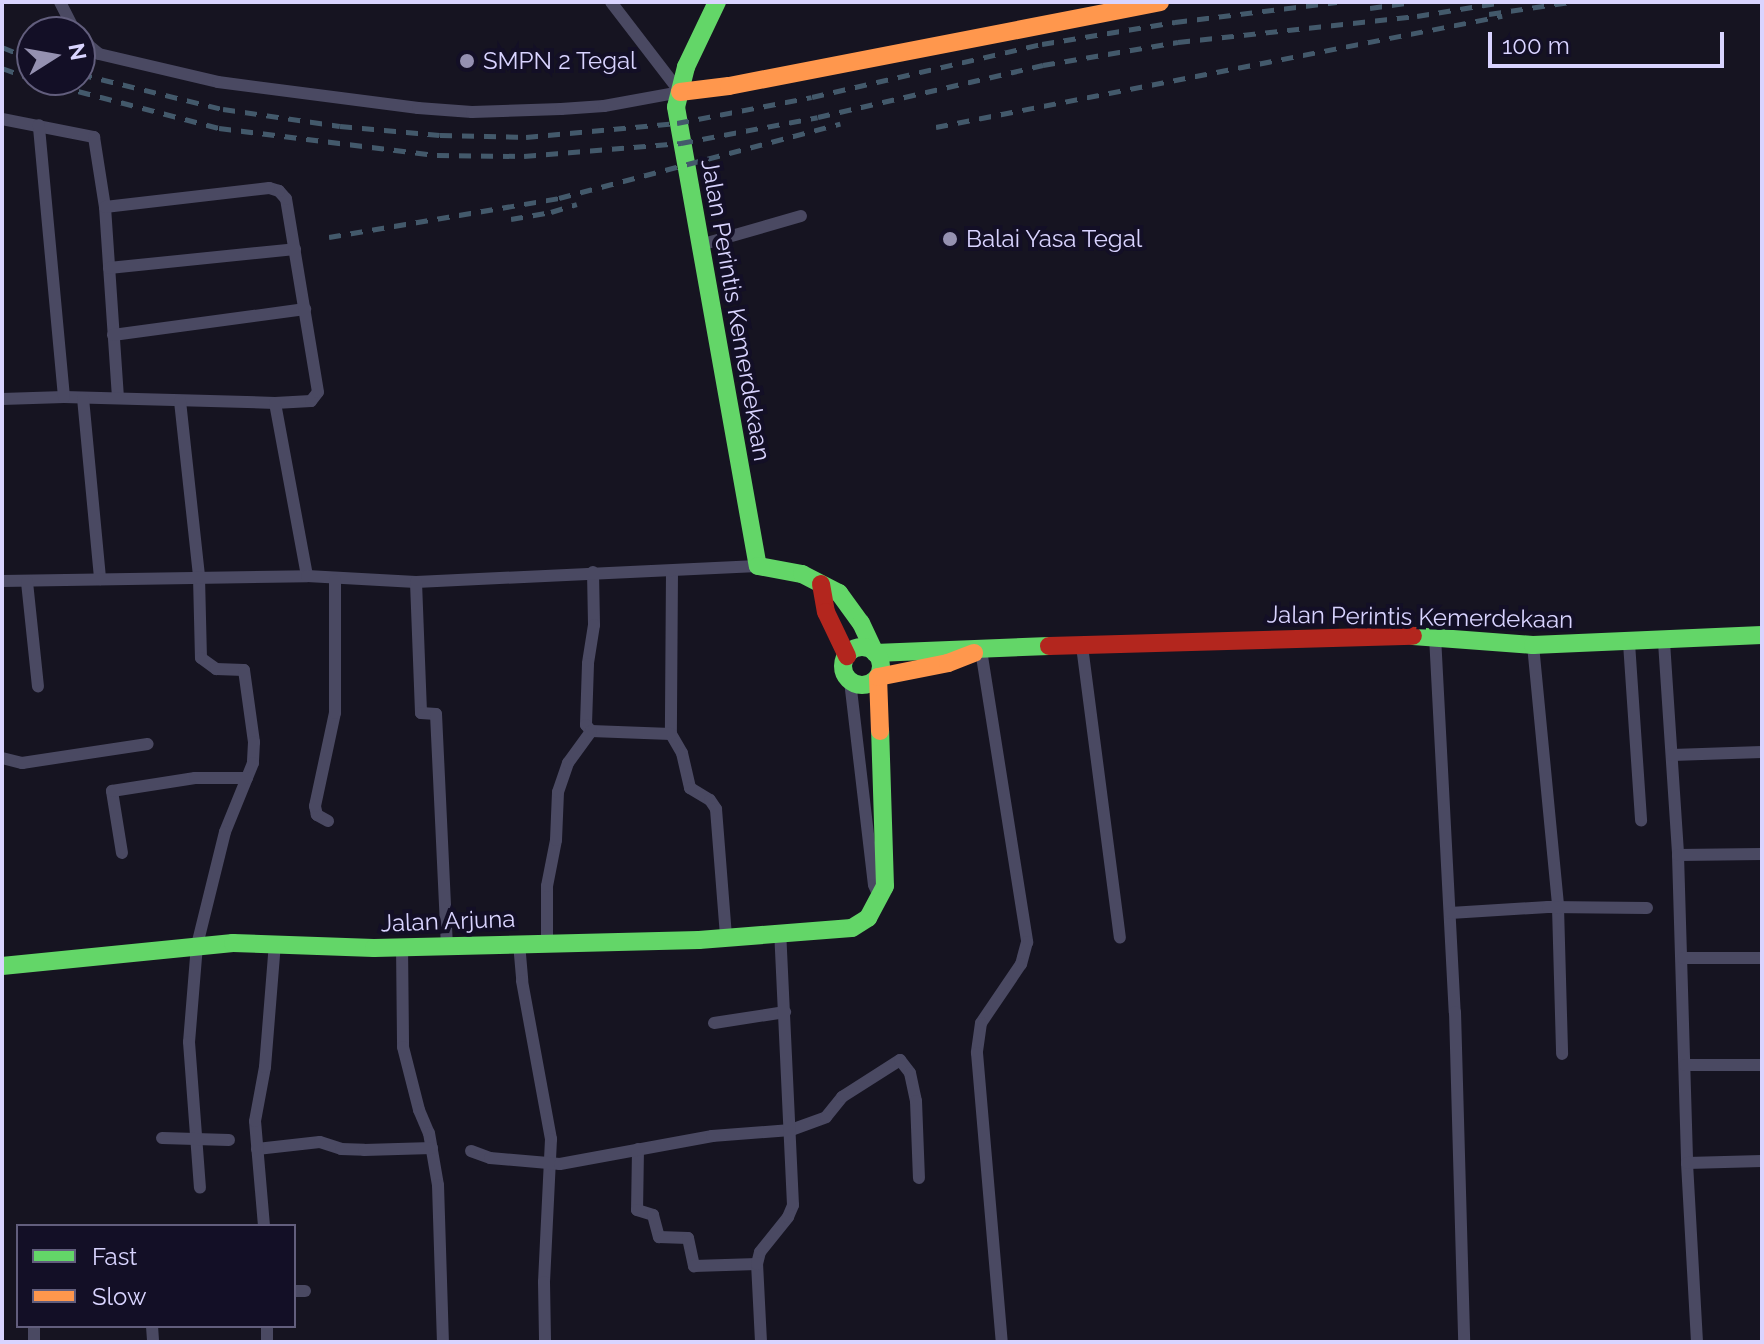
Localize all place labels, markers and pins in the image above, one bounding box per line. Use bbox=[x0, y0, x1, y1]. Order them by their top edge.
place label: SMPN 2 Tegal bbox=[483, 47, 637, 75]
marker: SMPN 2 Tegal bbox=[458, 52, 476, 70]
place label: Balai Yasa Tegal bbox=[966, 225, 1144, 253]
marker: Balai Yasa Tegal bbox=[941, 230, 959, 248]

